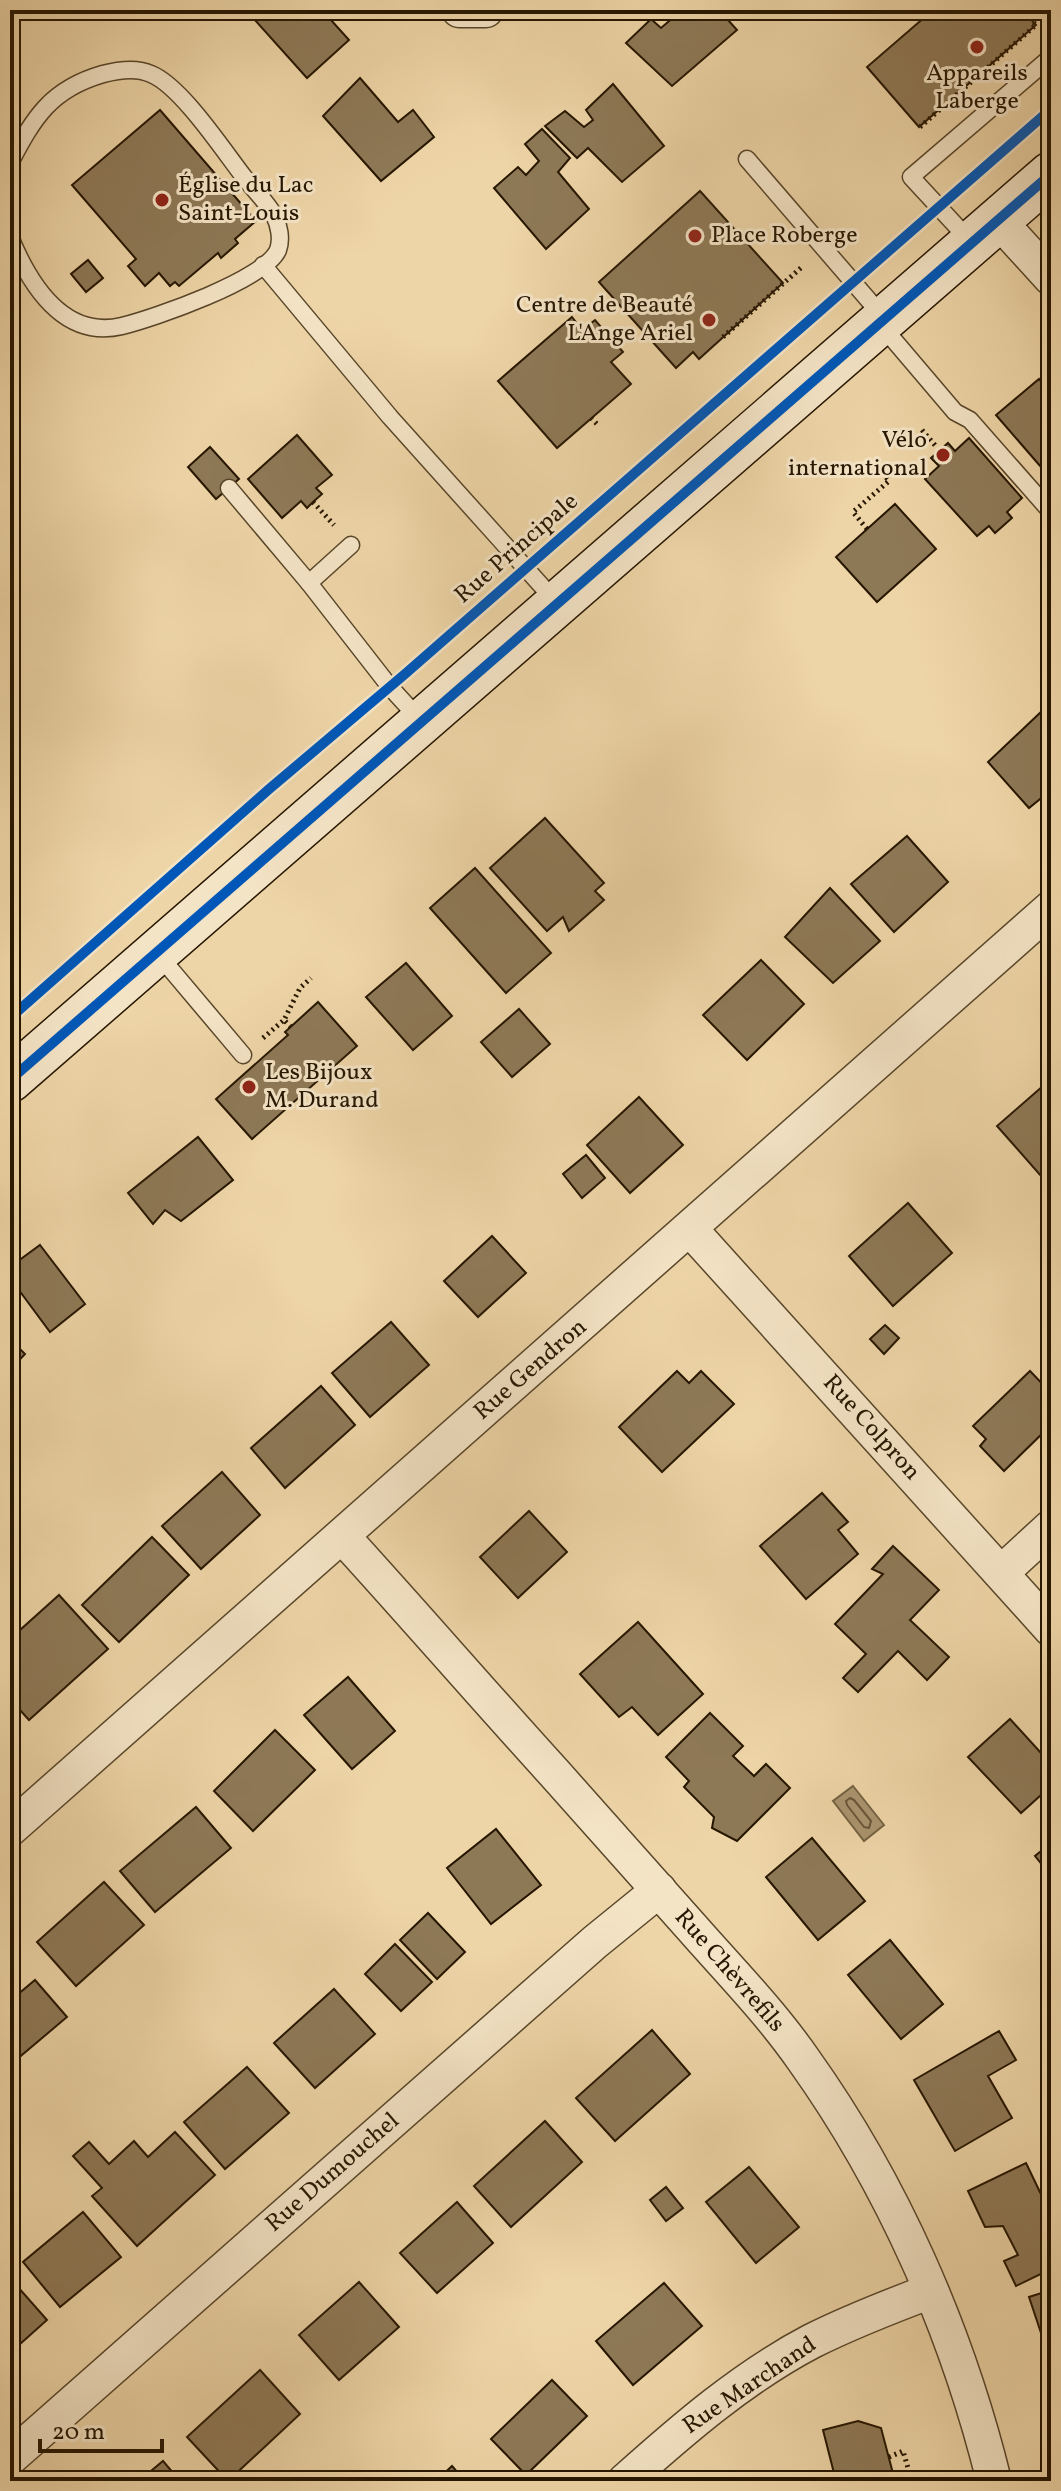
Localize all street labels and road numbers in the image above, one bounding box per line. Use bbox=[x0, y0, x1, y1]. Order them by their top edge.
street label: Rue Principale bbox=[448, 486, 586, 612]
street label: Rue Gendron bbox=[467, 1311, 595, 1429]
street label: Rue Colpron bbox=[814, 1367, 928, 1489]
street label: Rue Chèvrefils bbox=[666, 1902, 792, 2040]
street label: Rue Dumouchel bbox=[259, 2105, 407, 2241]
street label: Rue Marchand bbox=[676, 2329, 824, 2443]

